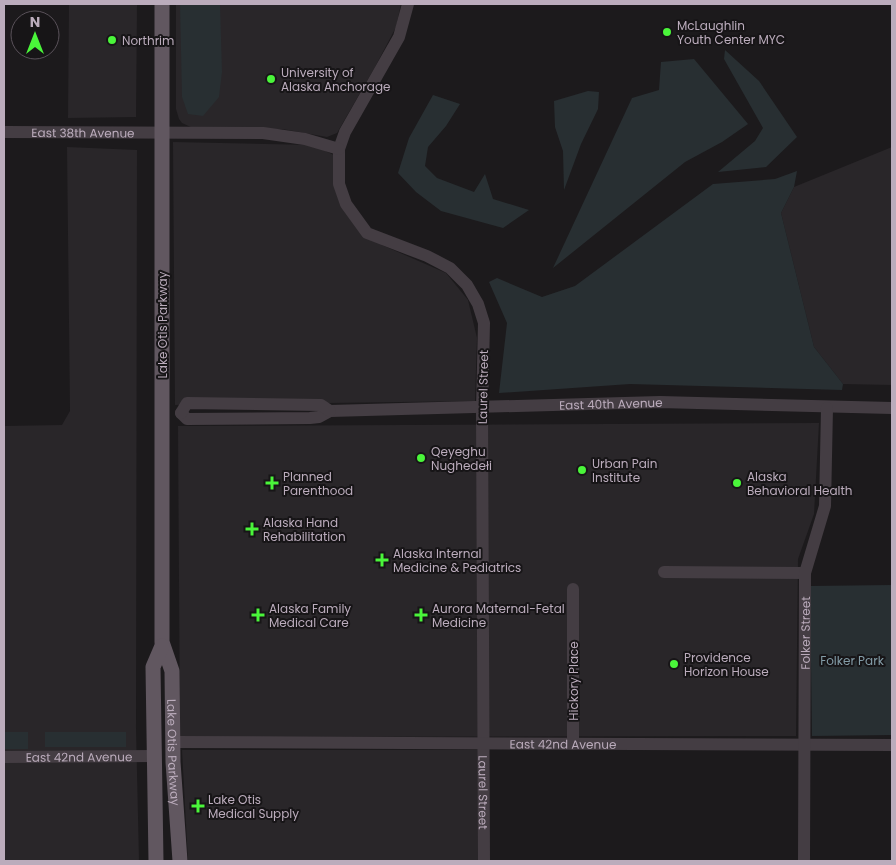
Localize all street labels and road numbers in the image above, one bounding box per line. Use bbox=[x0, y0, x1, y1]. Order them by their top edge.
street label: East 38th Avenue bbox=[31, 124, 135, 141]
street label: Lake Otis Parkway bbox=[154, 271, 171, 378]
street label: Laurel Street bbox=[474, 350, 492, 424]
street label: East 40th Avenue bbox=[559, 393, 663, 413]
street label: Folker Street bbox=[796, 596, 813, 670]
street label: Hickory Place bbox=[565, 641, 582, 721]
street label: Lake Otis Parkway bbox=[164, 699, 185, 806]
street label: East 42nd Avenue bbox=[510, 735, 616, 752]
street label: East 42nd Avenue bbox=[26, 748, 132, 765]
street label: Laurel Street bbox=[475, 755, 492, 830]

